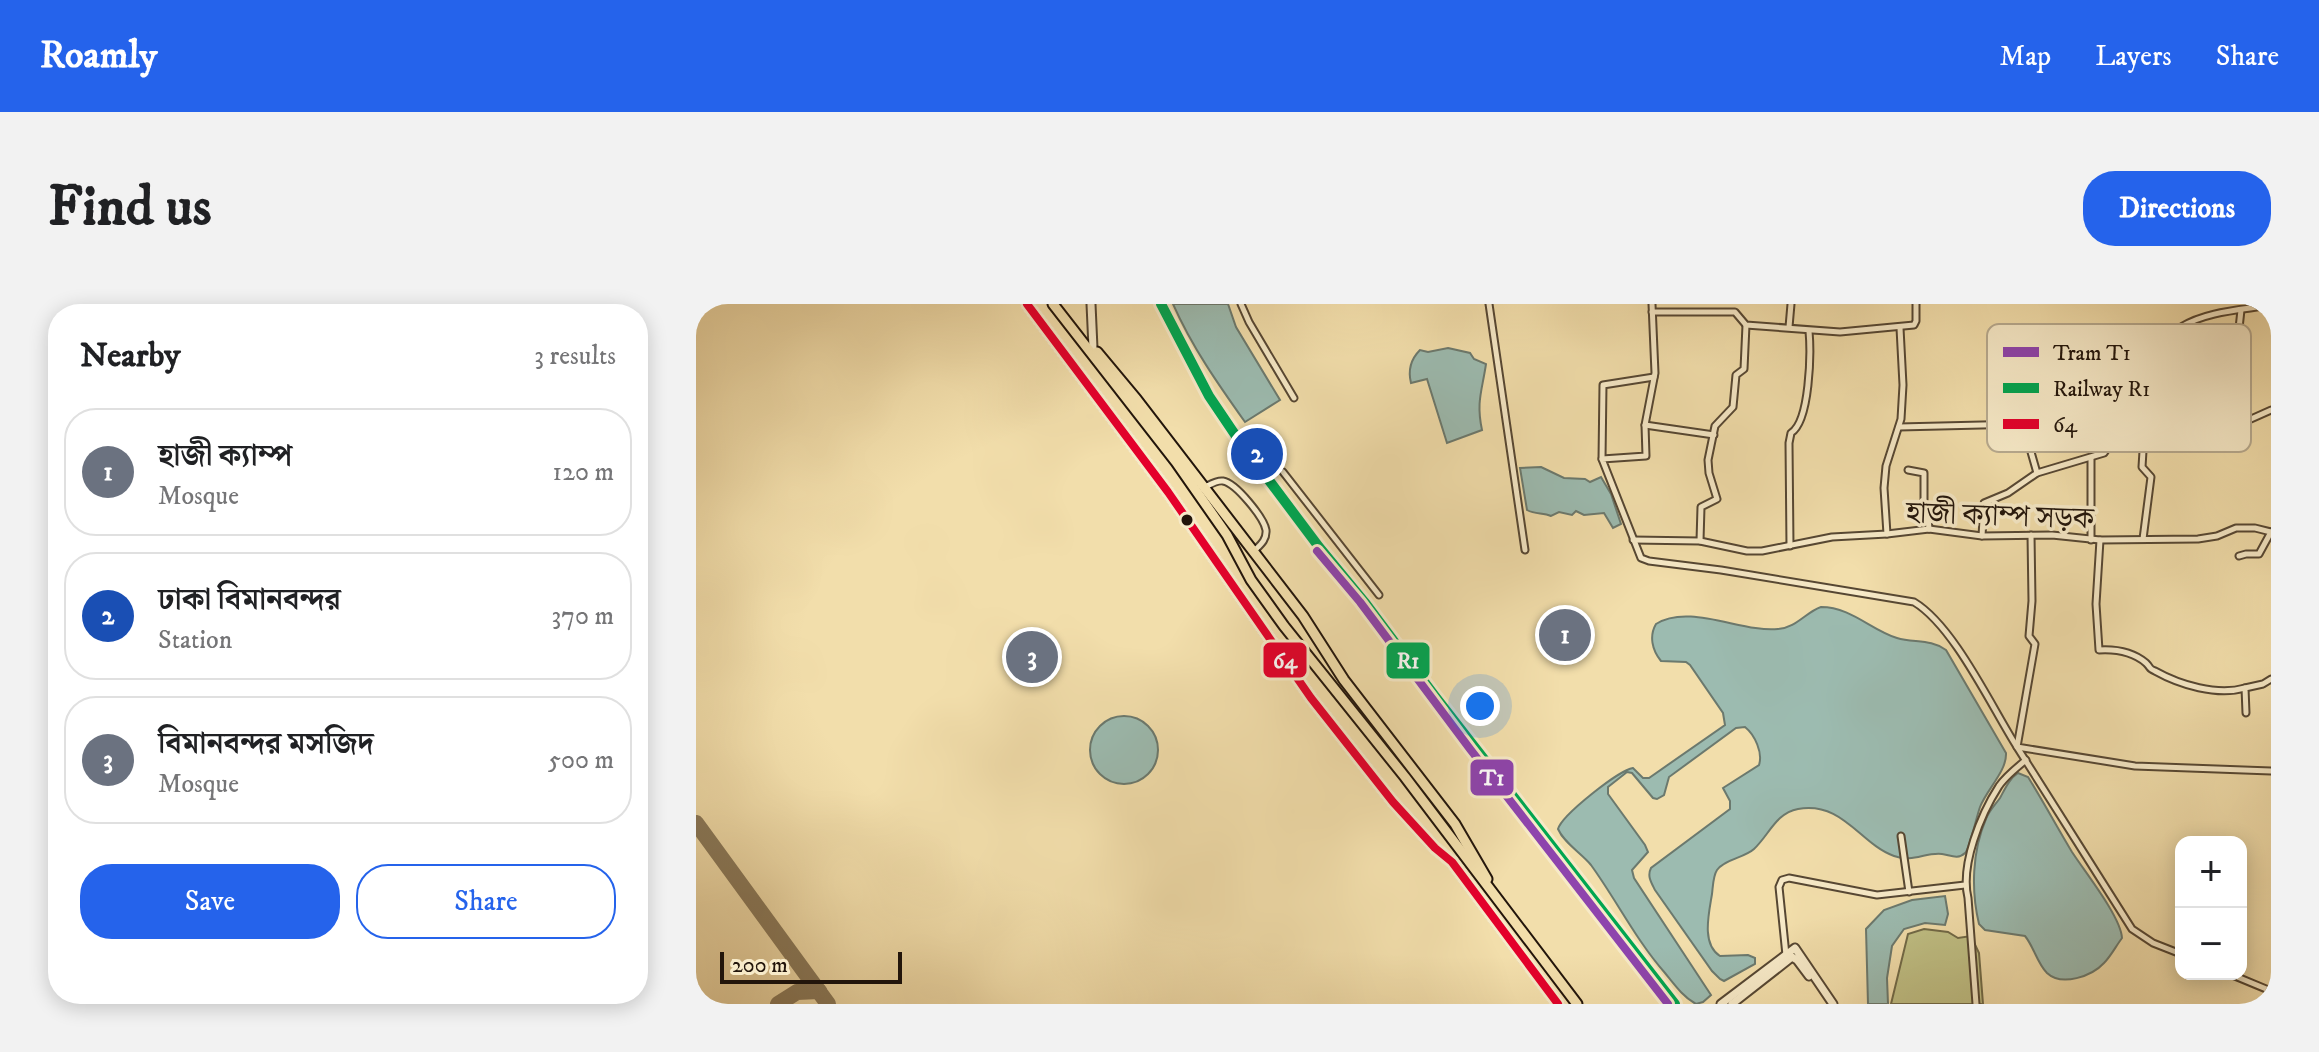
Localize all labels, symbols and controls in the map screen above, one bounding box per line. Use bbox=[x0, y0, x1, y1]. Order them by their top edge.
text: Roamly bbox=[40, 32, 157, 80]
text: Map bbox=[2000, 39, 2051, 74]
text: Layers bbox=[2095, 39, 2172, 74]
text: Share bbox=[2216, 39, 2279, 74]
button: Directions bbox=[2083, 171, 2271, 246]
text: Find us bbox=[48, 173, 212, 243]
legend bbox=[1987, 324, 2251, 452]
text: Nearby bbox=[80, 335, 181, 377]
text: 3 results bbox=[534, 340, 616, 373]
text: Tram T1 bbox=[2053, 340, 2131, 367]
text: Railway R1 bbox=[2053, 376, 2150, 403]
text: 64 bbox=[2053, 412, 2078, 439]
pin: 2 bbox=[1231, 424, 1283, 484]
text: হাজী ক্যাম্প bbox=[158, 438, 292, 475]
text: 1 bbox=[103, 456, 113, 489]
text: 120 m bbox=[553, 456, 614, 489]
text: Mosque bbox=[158, 480, 239, 513]
street label: হাজী ক্যাম্প সড়ক bbox=[1904, 494, 2095, 538]
unlabelled marker bbox=[1179, 512, 1195, 528]
text: ঢাকা বিমানবন্দর bbox=[158, 582, 341, 619]
text: 2 bbox=[102, 600, 114, 633]
text: 370 m bbox=[552, 600, 614, 633]
pin: 1 bbox=[1539, 605, 1591, 665]
text: Station bbox=[158, 624, 232, 657]
pin: 3 bbox=[1006, 627, 1058, 687]
line badge: 64 bbox=[1262, 641, 1308, 679]
line badge: R1 bbox=[1385, 641, 1431, 680]
text: 64 bbox=[1273, 648, 1298, 675]
text: R1 bbox=[1397, 648, 1419, 675]
your location bbox=[1460, 686, 1500, 726]
text: বিমানবন্দর মসজিদ bbox=[158, 726, 374, 763]
text: 3 bbox=[103, 744, 113, 777]
text: 500 m bbox=[548, 744, 614, 777]
line badge: T1 bbox=[1469, 758, 1515, 797]
text: T1 bbox=[1479, 765, 1504, 792]
text: Mosque bbox=[158, 768, 239, 801]
map controls bbox=[2175, 836, 2247, 980]
button: + bbox=[2175, 836, 2247, 908]
button: Save bbox=[80, 864, 340, 939]
button: Share bbox=[356, 864, 616, 939]
button: − bbox=[2175, 908, 2247, 980]
scale bar bbox=[720, 948, 902, 984]
text: 200 m bbox=[732, 952, 788, 979]

